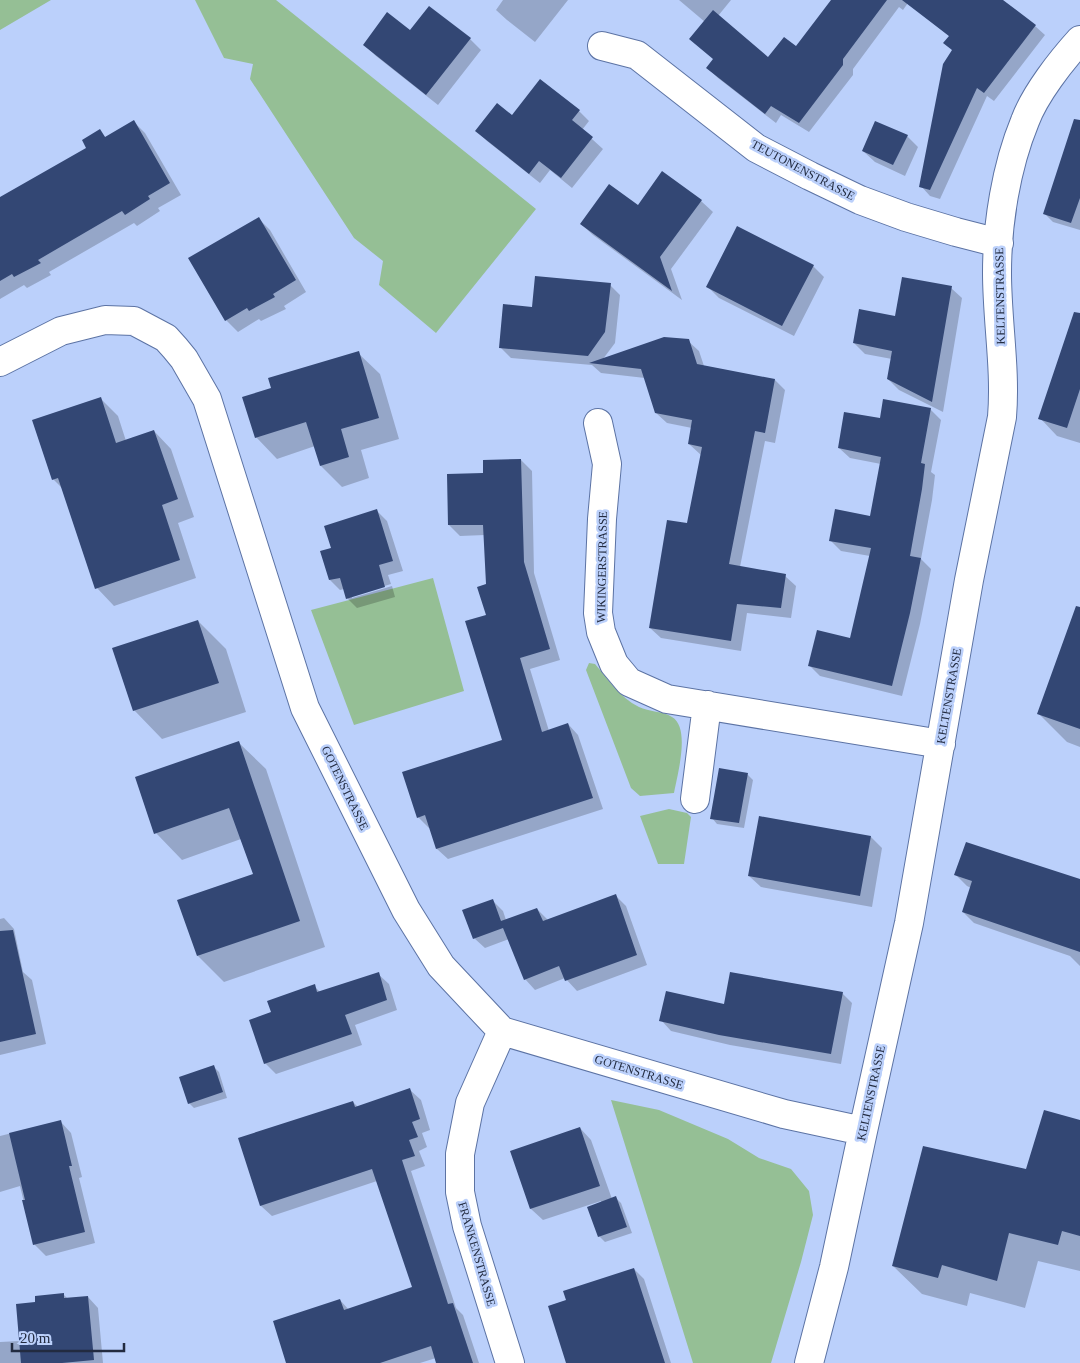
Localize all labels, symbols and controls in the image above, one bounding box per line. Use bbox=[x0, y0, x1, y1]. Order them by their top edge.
street label: TEUTONENSTRASSE bbox=[749, 137, 857, 203]
street label: KELTENSTRASSE bbox=[992, 247, 1008, 345]
street label: WIKINGERSTRASSE bbox=[594, 511, 610, 623]
street label: KELTENSTRASSE bbox=[934, 647, 964, 745]
street label: GOTENSTRASSE bbox=[319, 744, 371, 832]
street label: KELTENSTRASSE bbox=[854, 1044, 888, 1142]
street label: GOTENSTRASSE bbox=[593, 1052, 685, 1092]
street label: FRANKENSTRASSE bbox=[455, 1200, 499, 1308]
scale bar bbox=[12, 1320, 125, 1352]
text: 20 m bbox=[20, 1330, 51, 1346]

